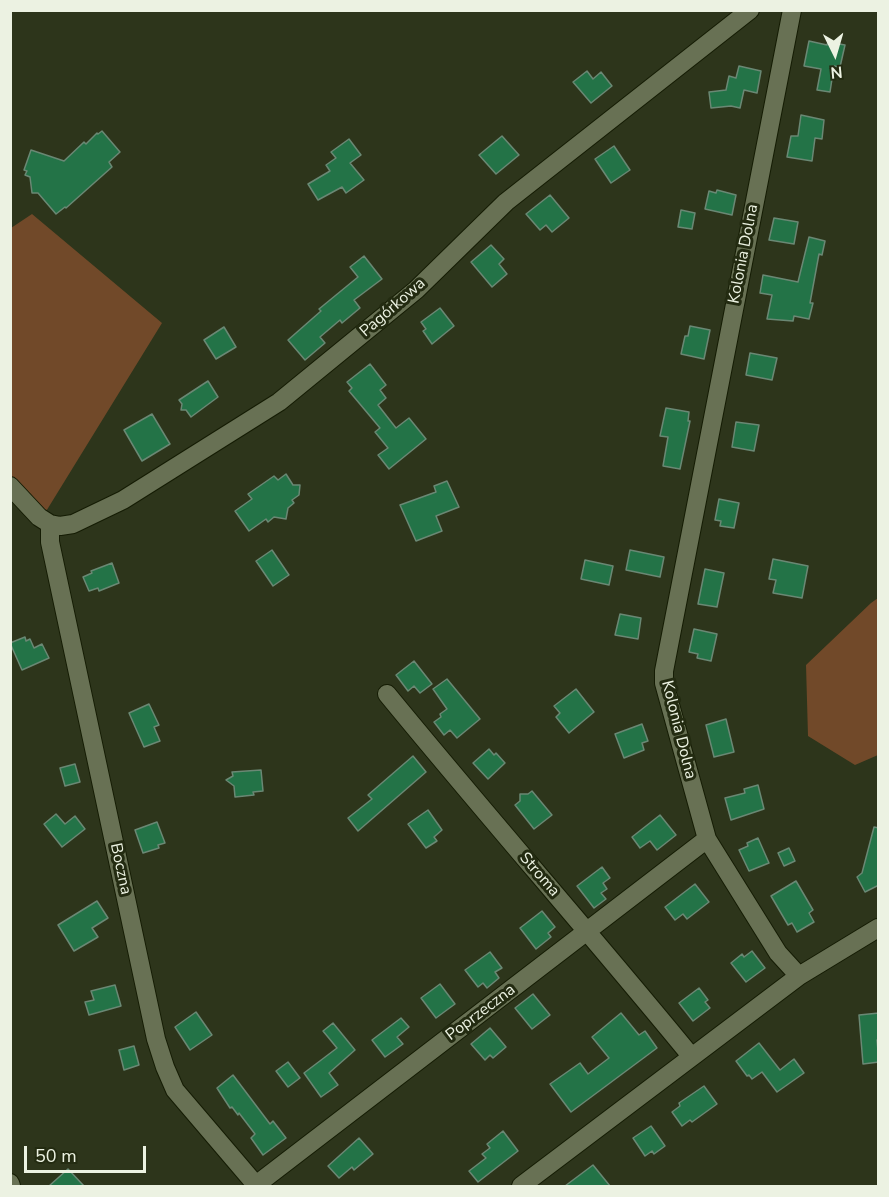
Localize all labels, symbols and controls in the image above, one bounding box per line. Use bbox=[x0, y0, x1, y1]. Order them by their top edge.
north arrow bbox=[805, 24, 865, 84]
text: N bbox=[830, 60, 843, 83]
street label: Kolonia Dolna bbox=[725, 203, 763, 305]
street label: Pagórkowa bbox=[356, 274, 430, 342]
street label: Kolonia Dolna bbox=[657, 679, 699, 781]
street label: Boczna bbox=[105, 842, 135, 896]
street label: Stroma bbox=[515, 849, 563, 901]
street label: Poprzeczna bbox=[443, 981, 519, 1045]
scale bar bbox=[27, 1134, 148, 1172]
text: 50 m bbox=[35, 1144, 77, 1168]

